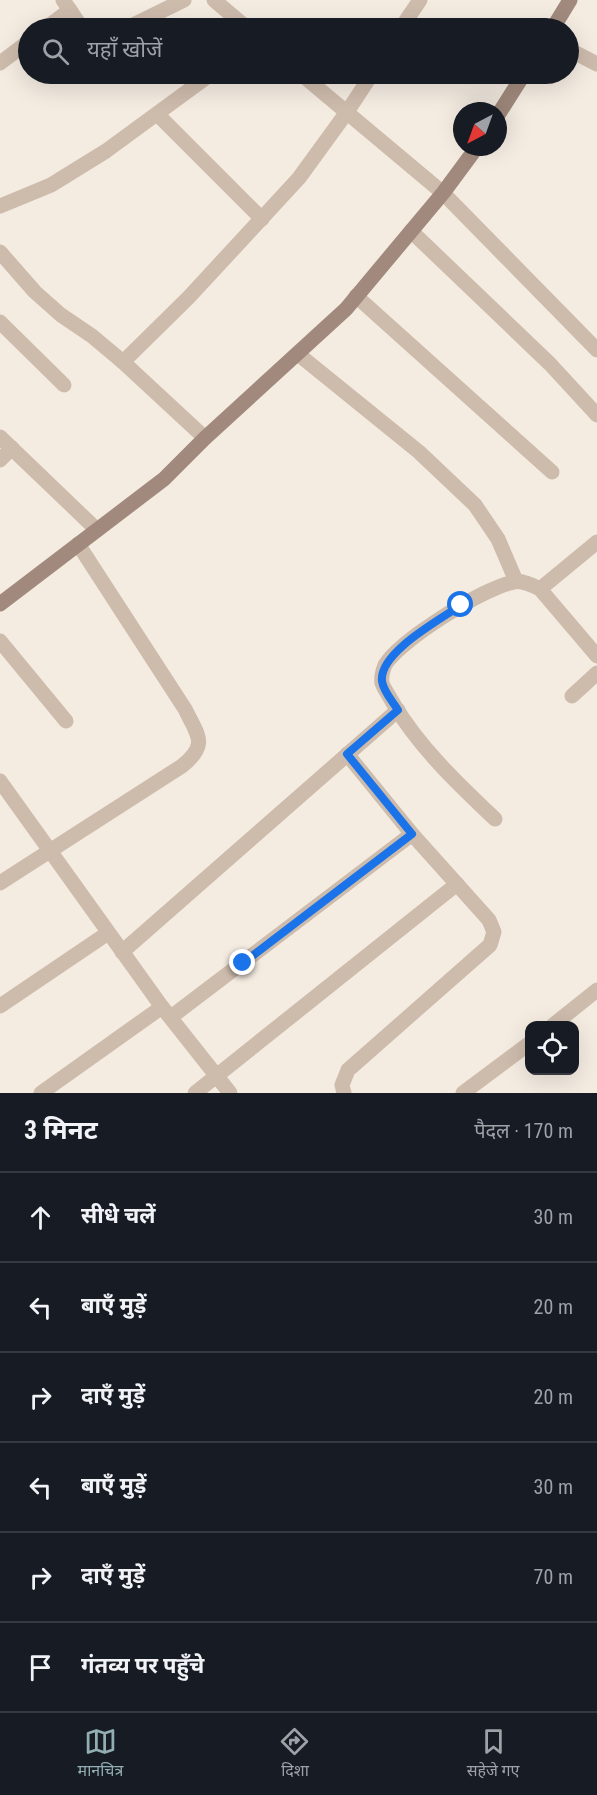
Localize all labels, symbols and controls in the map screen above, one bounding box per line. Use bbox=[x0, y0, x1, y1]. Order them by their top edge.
search box bbox=[18, 18, 579, 84]
icon: search bbox=[39, 35, 72, 68]
text: यहाँ खोजें bbox=[87, 37, 162, 62]
north arrow bbox=[453, 102, 507, 156]
route start bbox=[447, 591, 473, 617]
route end bbox=[229, 949, 255, 975]
map controls bbox=[525, 1021, 579, 1075]
button: locate bbox=[525, 1021, 579, 1075]
text: 3 मिनट bbox=[24, 1115, 98, 1145]
text: पैदल · 170 m bbox=[474, 1119, 573, 1143]
icon: ahead bbox=[24, 1201, 57, 1234]
text: सीधे चलें bbox=[81, 1203, 155, 1228]
text: 30 m bbox=[534, 1205, 573, 1229]
icon: left bbox=[24, 1291, 57, 1324]
text: बाएँ मुड़ें bbox=[81, 1293, 146, 1318]
text: 20 m bbox=[534, 1295, 573, 1319]
icon: right bbox=[24, 1381, 57, 1414]
text: दाएँ मुड़ें bbox=[81, 1383, 145, 1408]
text: 20 m bbox=[534, 1385, 573, 1409]
icon: left bbox=[24, 1471, 57, 1504]
text: बाएँ मुड़ें bbox=[81, 1473, 146, 1498]
text: 30 m bbox=[534, 1475, 573, 1499]
icon: right bbox=[24, 1561, 57, 1594]
text: दाएँ मुड़ें bbox=[81, 1563, 145, 1588]
text: 70 m bbox=[534, 1565, 573, 1589]
icon: arrive bbox=[24, 1651, 57, 1684]
text: गंतव्य पर पहुँचे bbox=[81, 1653, 204, 1678]
tab: मानचित्र bbox=[78, 1725, 123, 1783]
tab: दिशा bbox=[278, 1725, 311, 1783]
tab: सहेजे गए bbox=[467, 1725, 519, 1783]

